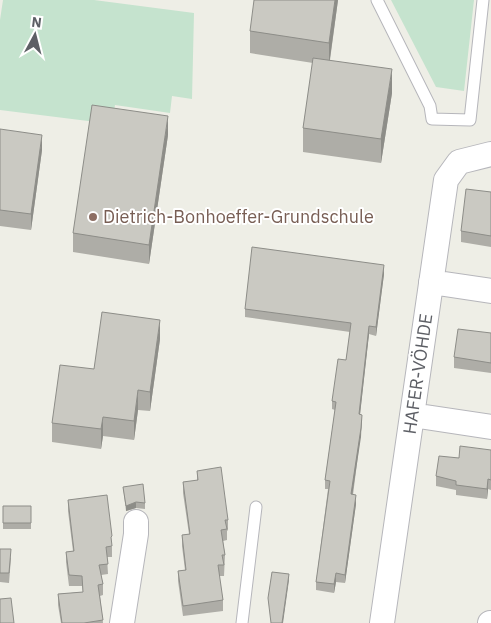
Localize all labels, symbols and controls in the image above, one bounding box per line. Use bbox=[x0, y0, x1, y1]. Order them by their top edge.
north arrow bbox=[10, 10, 60, 60]
text: N bbox=[30, 13, 43, 32]
place label: Dietrich-Bonhoeffer-Grundschule bbox=[103, 205, 374, 228]
marker: Dietrich-Bonhoeffer-Grundschule bbox=[87, 211, 99, 223]
street label: HAFER-VÖHDE bbox=[398, 312, 437, 436]

